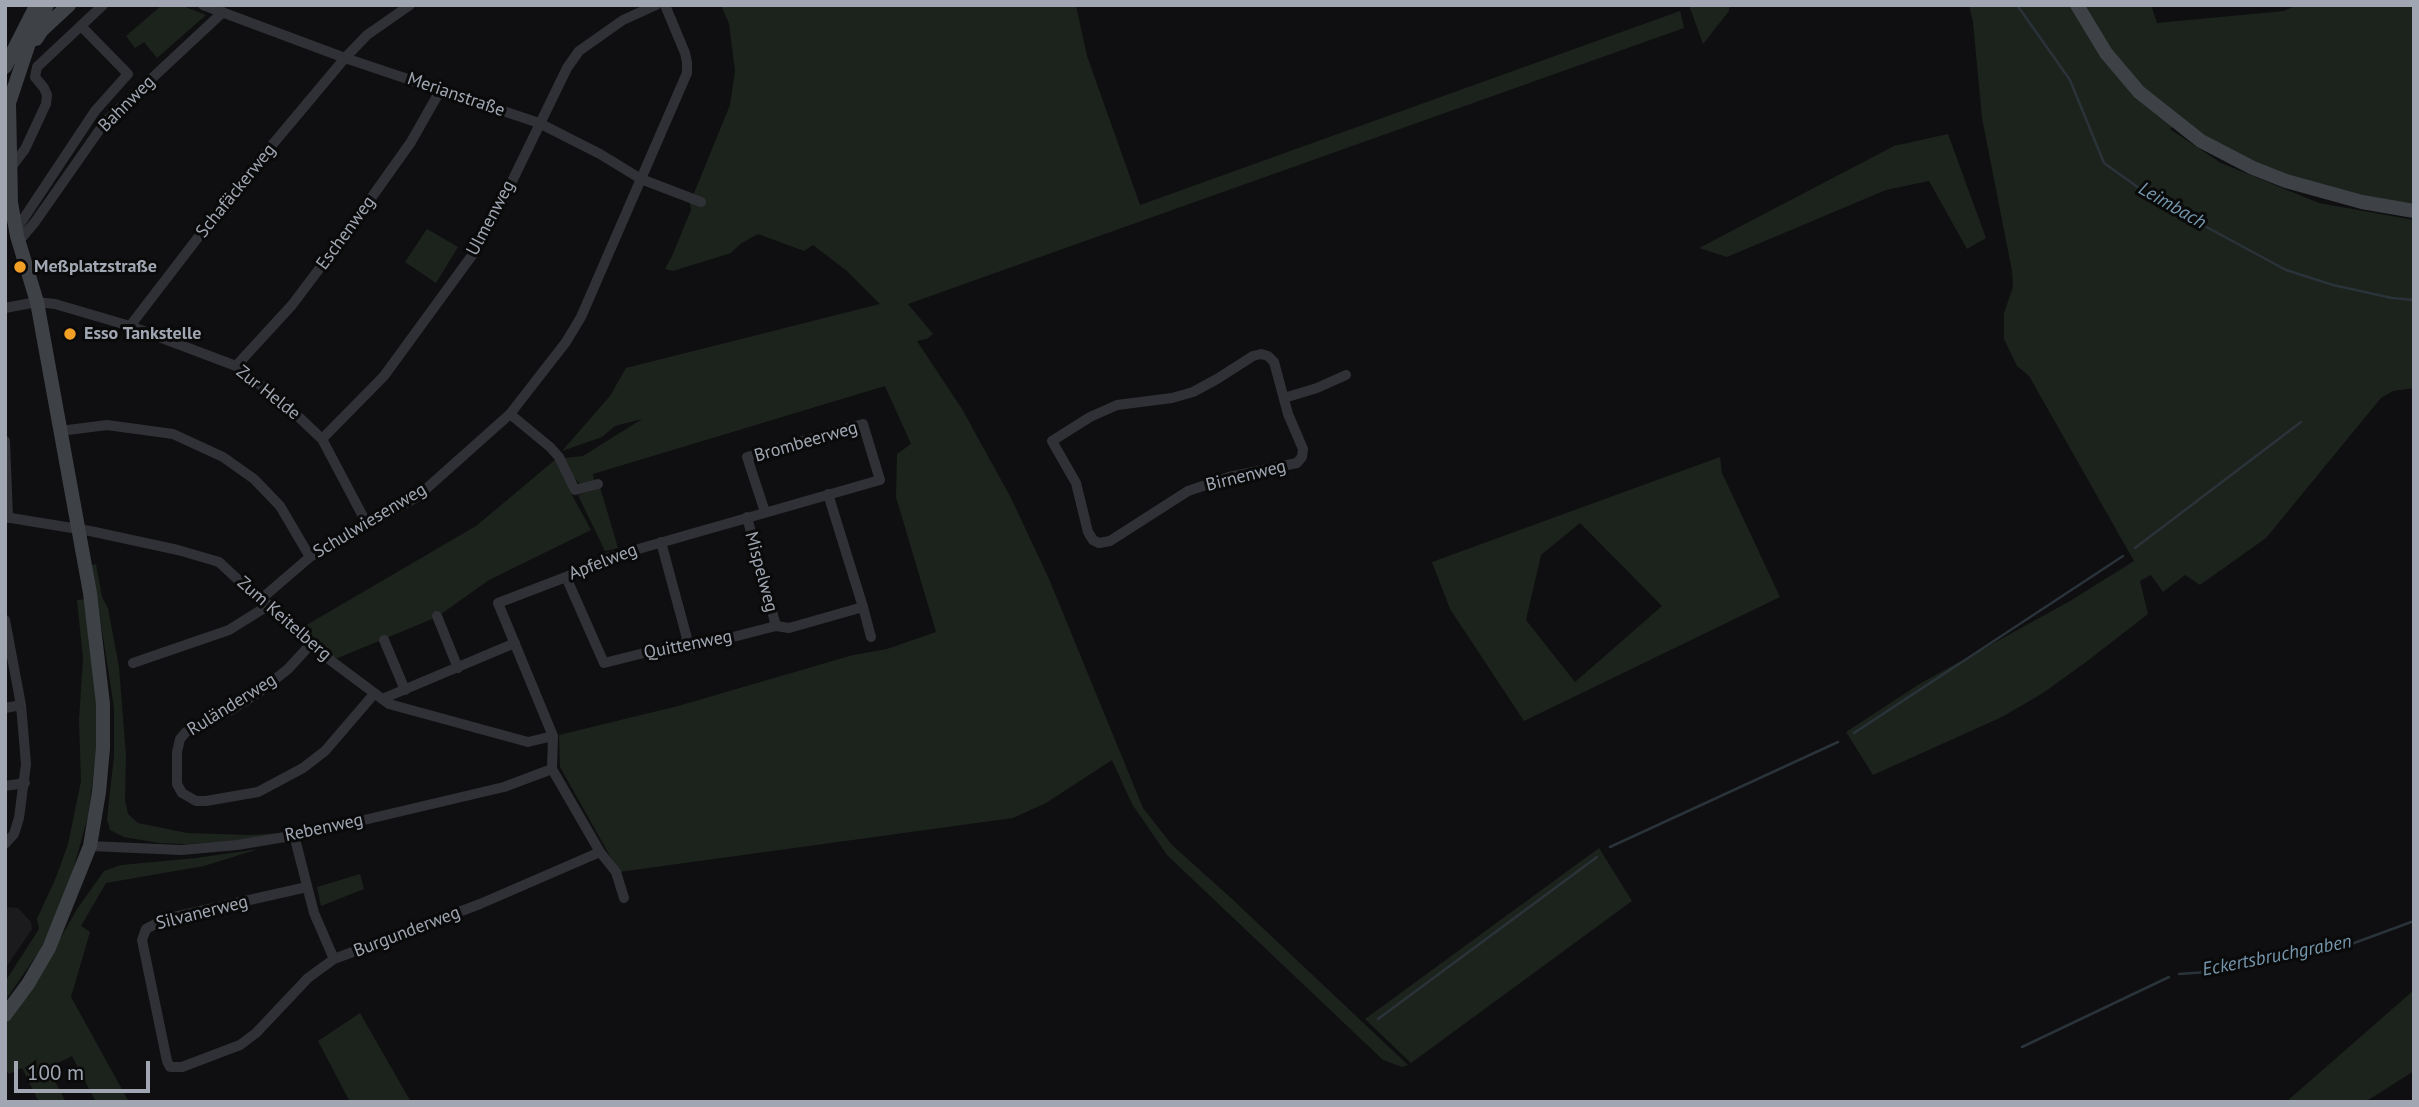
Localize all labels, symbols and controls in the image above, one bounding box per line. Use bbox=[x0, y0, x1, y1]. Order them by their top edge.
street label: Merianstraße bbox=[404, 68, 508, 122]
street label: Bahnweg bbox=[94, 71, 160, 137]
street label: Schafäckerweg bbox=[192, 140, 280, 242]
street label: Ulmenweg bbox=[462, 177, 520, 259]
water label: Leimbach bbox=[2134, 178, 2210, 234]
street label: Eschenweg bbox=[312, 192, 380, 274]
place label: Meßplatzstraße bbox=[34, 256, 157, 278]
marker: Meßplatzstraße bbox=[12, 259, 28, 275]
place label: Esso Tankstelle bbox=[84, 323, 201, 345]
marker: Esso Tankstelle bbox=[62, 326, 78, 342]
street label: Zur Helde bbox=[232, 361, 304, 425]
street label: Brombeerweg bbox=[752, 417, 860, 467]
street label: Birnenweg bbox=[1204, 456, 1288, 496]
street label: Schulwiesenweg bbox=[310, 479, 430, 563]
street label: Mispelweg bbox=[740, 529, 782, 615]
street label: Apfelweg bbox=[566, 539, 640, 585]
street label: Zum Keitelberg bbox=[233, 572, 335, 666]
street label: Quittenweg bbox=[642, 626, 734, 664]
street label: Ruländerweg bbox=[184, 669, 280, 741]
street label: Rebenweg bbox=[283, 809, 365, 847]
street label: Silvanerweg bbox=[154, 891, 250, 935]
street label: Burgunderweg bbox=[351, 902, 463, 962]
water label: Eckertsbruchgraben bbox=[2200, 930, 2354, 982]
scale bar bbox=[18, 1048, 154, 1092]
text: 100 m bbox=[27, 1059, 84, 1086]

